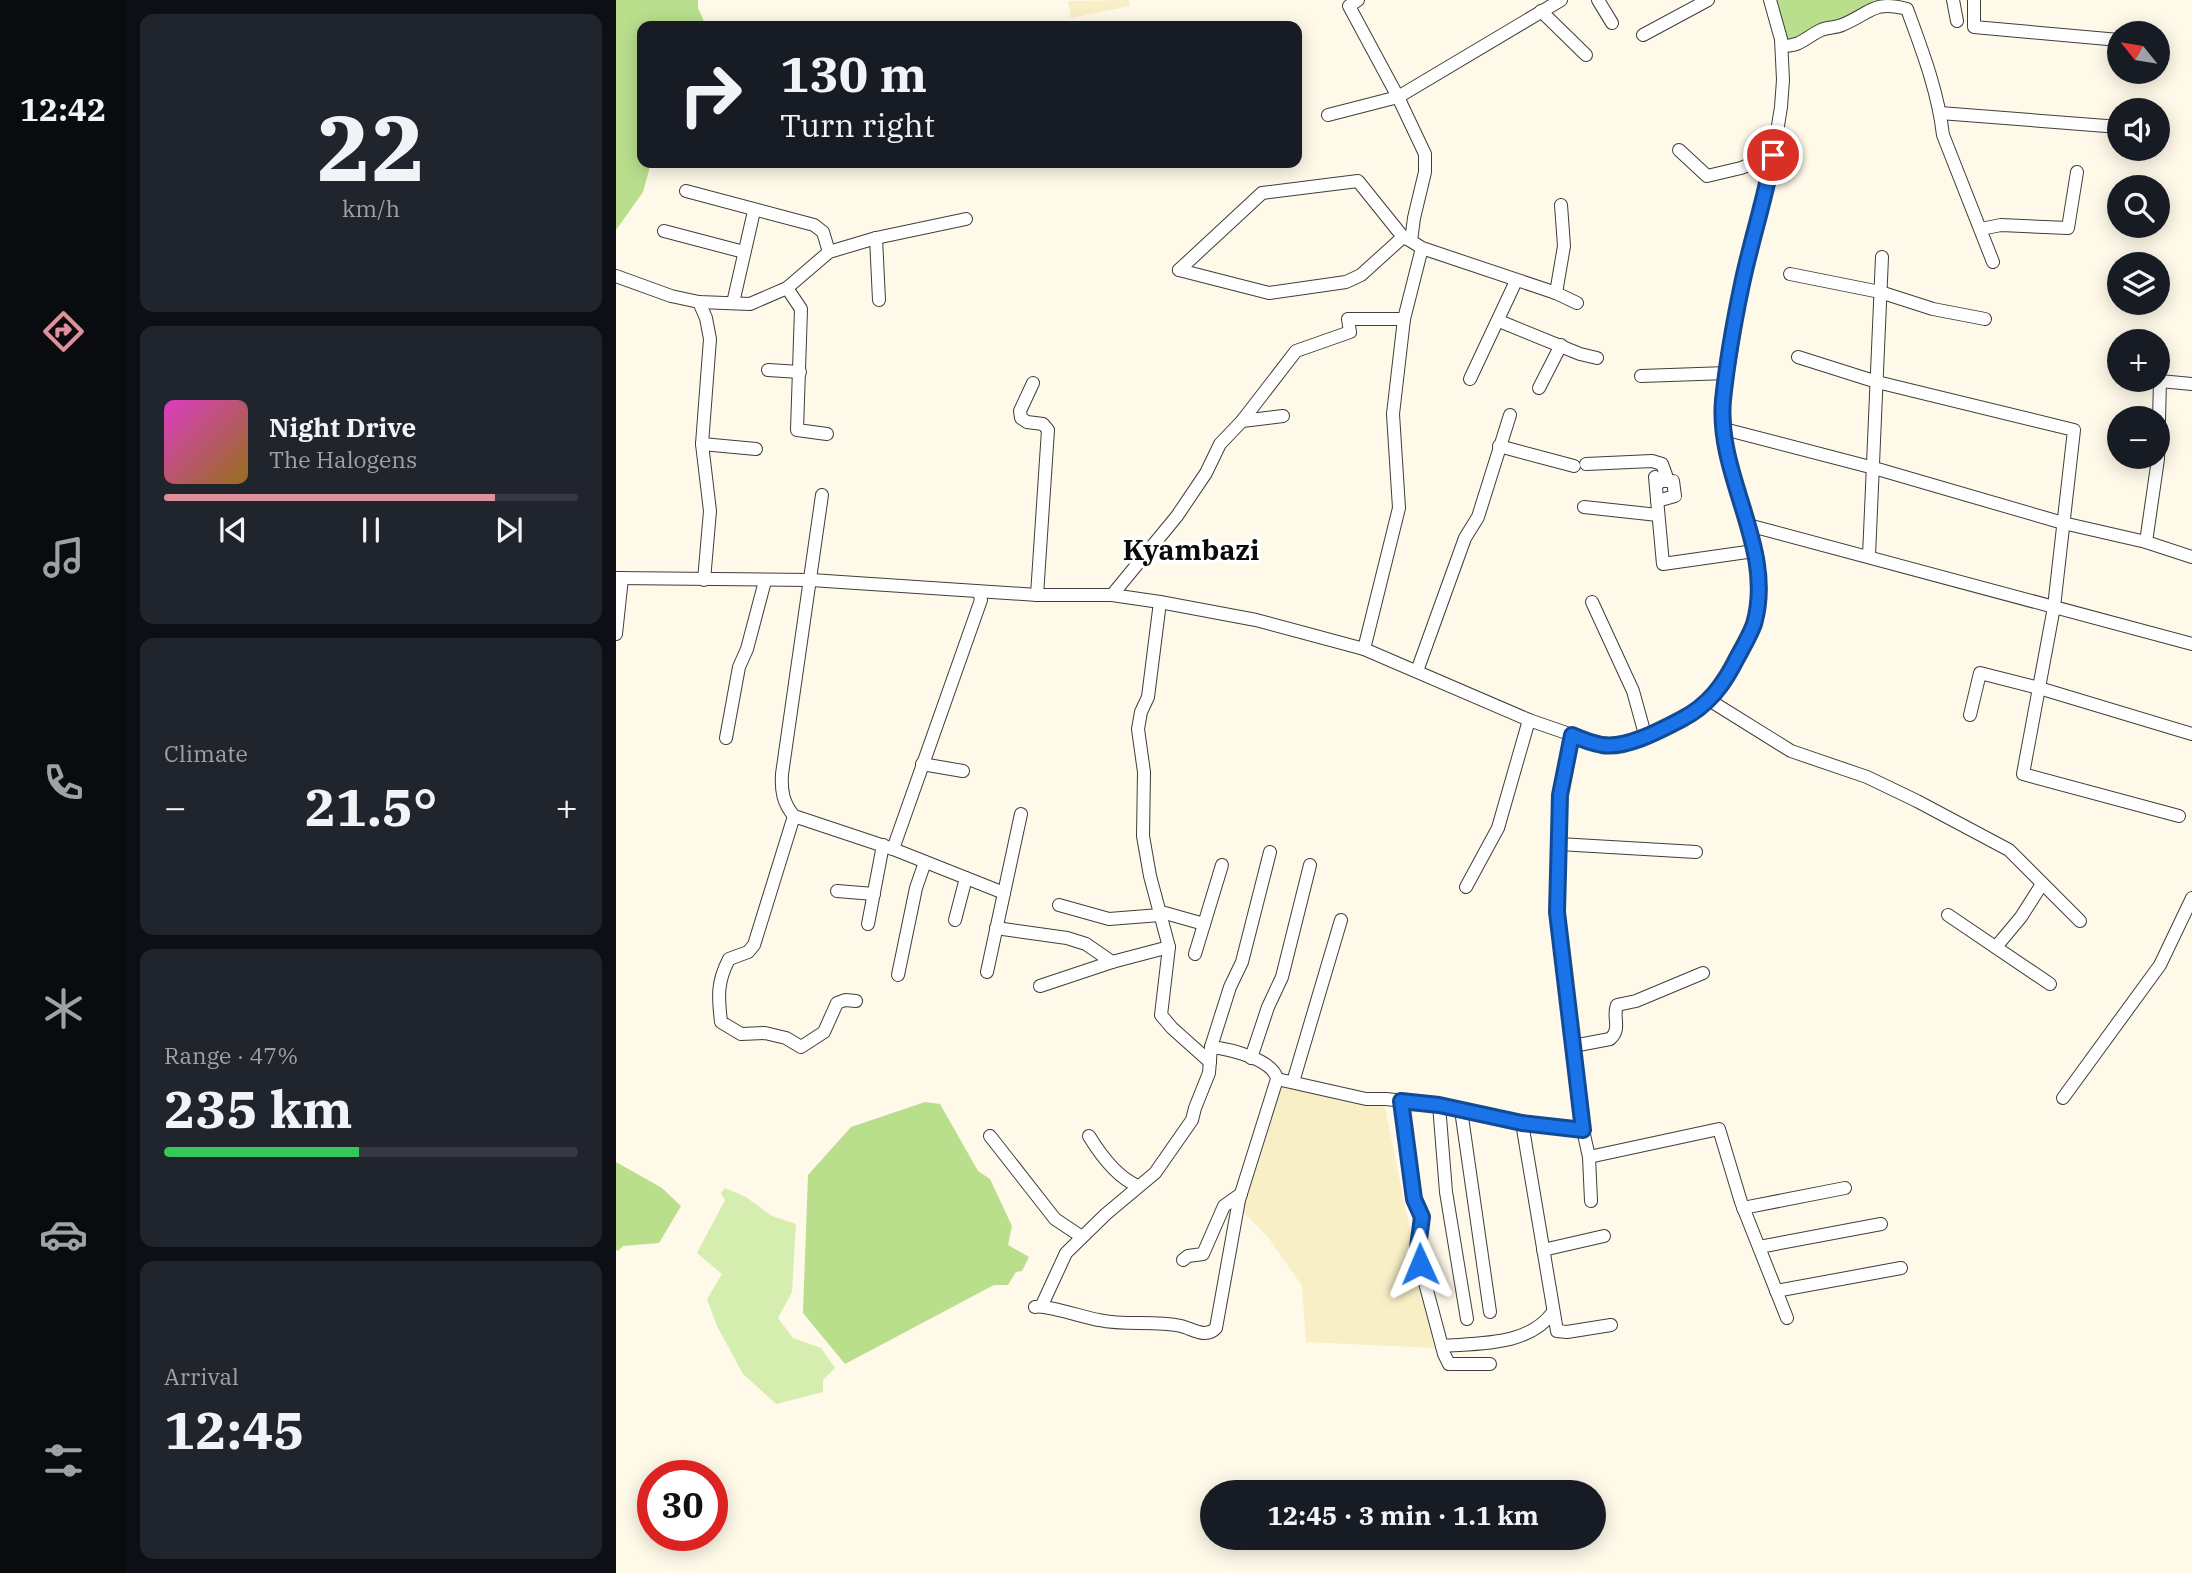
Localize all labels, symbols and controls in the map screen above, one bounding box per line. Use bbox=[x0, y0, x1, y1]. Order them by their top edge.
north arrow bbox=[2107, 21, 2170, 84]
map controls bbox=[2107, 21, 2170, 469]
text: 130 m bbox=[780, 42, 927, 105]
icon: right bbox=[665, 49, 756, 140]
text: 12:42 bbox=[20, 88, 106, 130]
text: 22 bbox=[316, 88, 426, 206]
button: sound bbox=[2107, 98, 2170, 161]
text: Turn right bbox=[780, 104, 935, 146]
pin bbox=[1743, 125, 1803, 185]
icon: arrive bbox=[1754, 136, 1792, 174]
button: search bbox=[2107, 175, 2170, 238]
text: km/h bbox=[342, 193, 400, 223]
button: layers bbox=[2107, 252, 2170, 315]
icon: directions bbox=[39, 307, 88, 356]
button: + bbox=[2107, 329, 2170, 392]
button: − bbox=[2107, 406, 2170, 469]
text: Night Drive bbox=[269, 410, 416, 444]
text: The Halogens bbox=[269, 444, 417, 474]
icon: previous bbox=[214, 511, 252, 549]
icon: pause bbox=[352, 511, 390, 549]
icon: next bbox=[490, 511, 528, 549]
district label: Kyambazi bbox=[1123, 531, 1259, 568]
icon: music bbox=[39, 533, 88, 582]
text: Climate bbox=[164, 738, 248, 768]
icon: phone bbox=[39, 758, 88, 807]
text: 21.5° bbox=[305, 773, 437, 840]
text: − bbox=[164, 782, 187, 831]
text: + bbox=[555, 782, 578, 831]
icon: climate bbox=[39, 984, 88, 1033]
text: Range · 47% bbox=[164, 1040, 298, 1070]
text: 235 km bbox=[164, 1075, 353, 1142]
icon: car bbox=[39, 1210, 88, 1259]
position arrow bbox=[1383, 1227, 1457, 1301]
text: Arrival bbox=[164, 1361, 239, 1391]
text: 12:45 bbox=[164, 1396, 305, 1463]
icon: filters bbox=[39, 1436, 88, 1485]
speed limit sign: 30 bbox=[637, 1460, 728, 1551]
text: 12:45 · 3 min · 1.1 km bbox=[1267, 1498, 1539, 1532]

